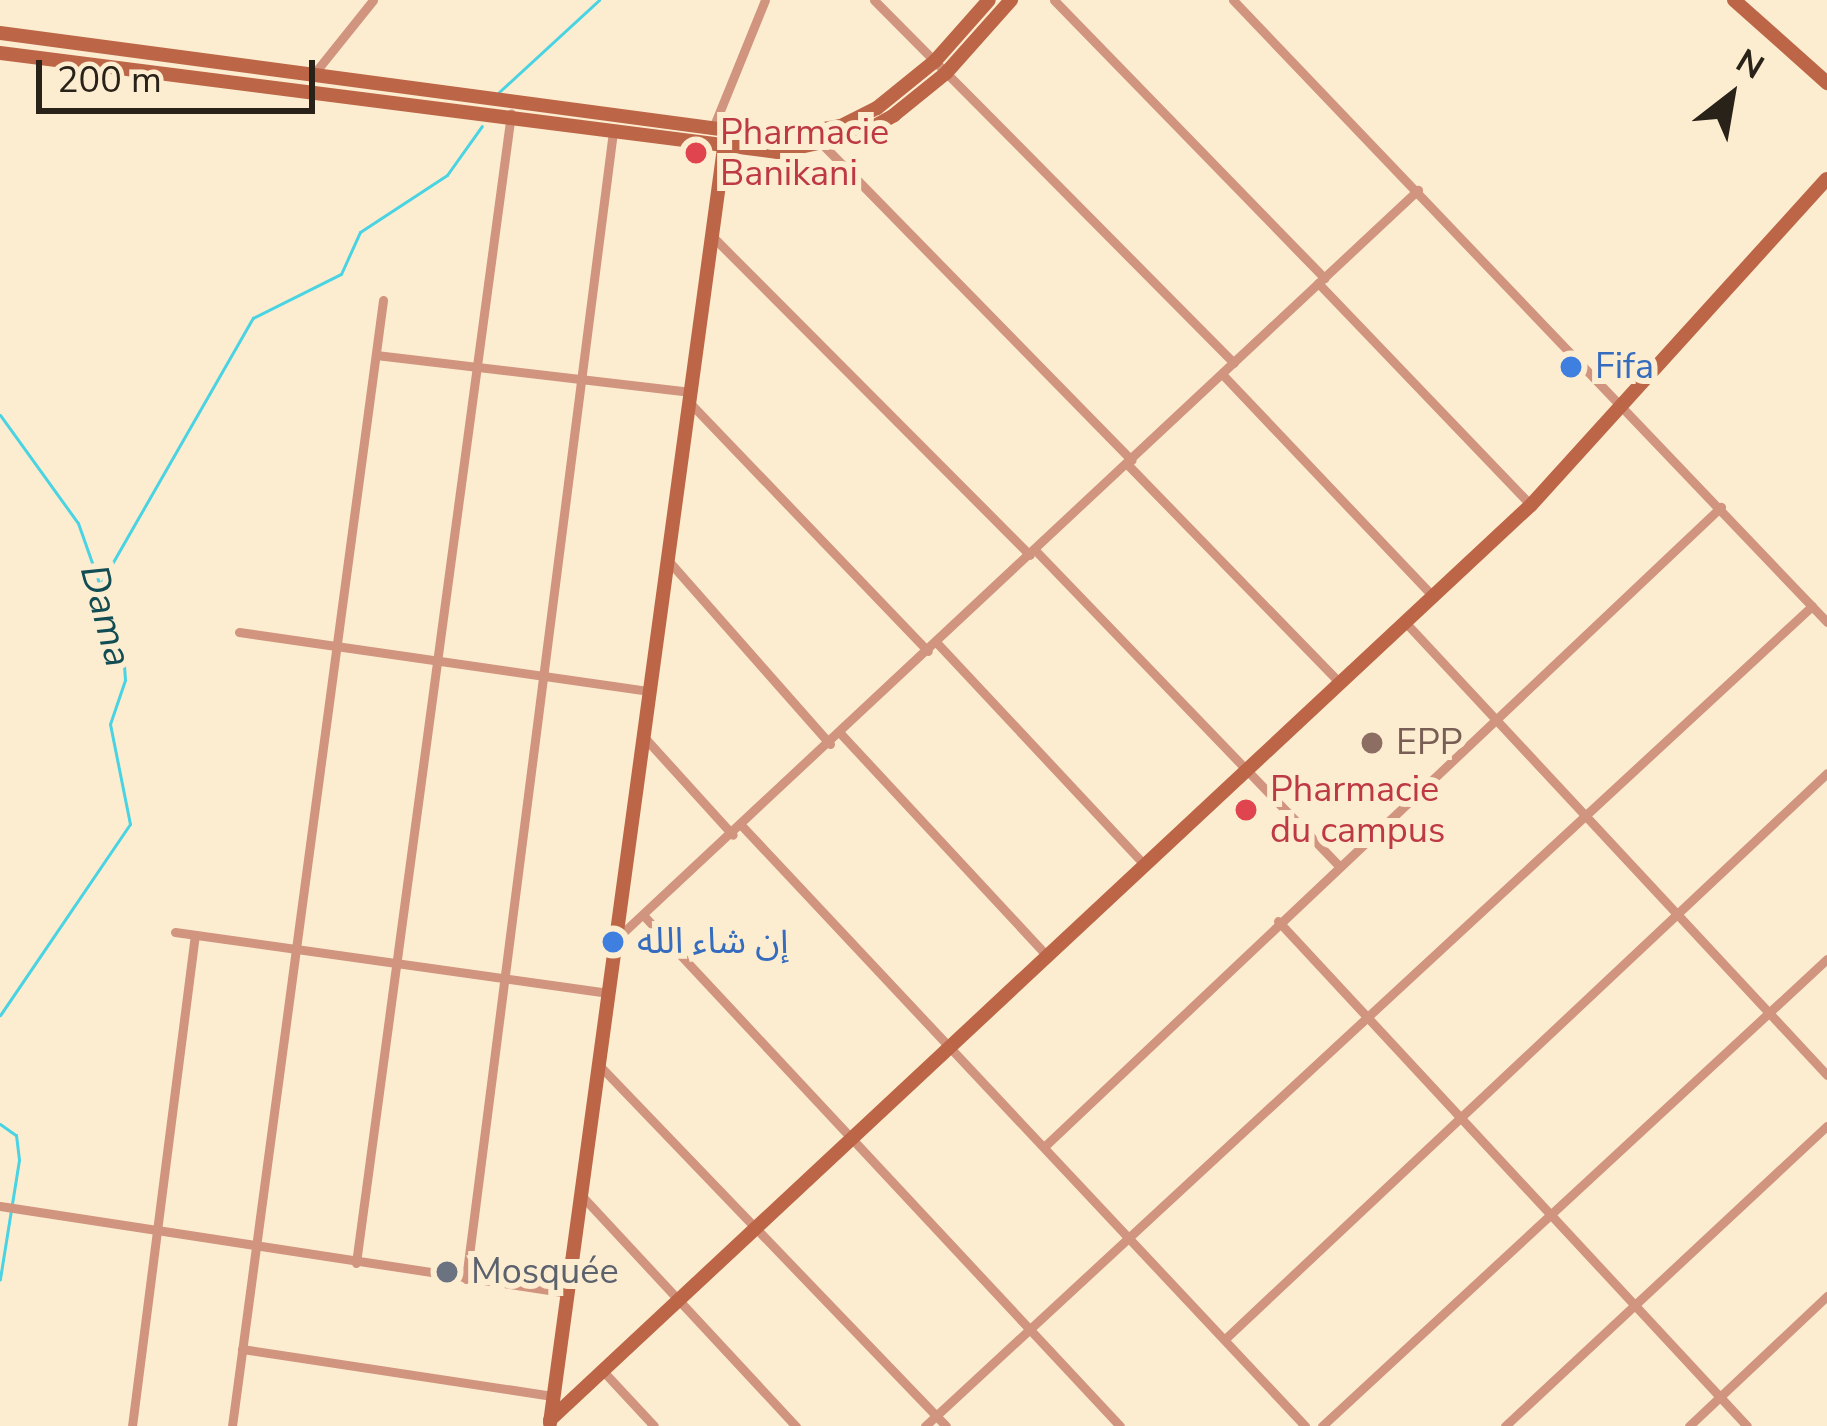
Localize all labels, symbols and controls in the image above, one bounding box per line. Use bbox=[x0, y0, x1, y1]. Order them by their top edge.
scale bar bbox=[42, 36, 321, 110]
north arrow bbox=[1671, 36, 1791, 156]
text: N bbox=[1728, 39, 1772, 90]
text: 200 m bbox=[57, 56, 162, 105]
place label: Pharmacie Banikani bbox=[720, 110, 889, 195]
marker: Pharmacie Banikani bbox=[683, 140, 709, 166]
place label: Fifa bbox=[1595, 345, 1654, 389]
marker: Fifa bbox=[1558, 354, 1584, 380]
water label: Dama bbox=[69, 560, 141, 672]
place label: EPP bbox=[1396, 721, 1463, 765]
marker: EPP bbox=[1359, 730, 1385, 756]
place label: Pharmacie du campus bbox=[1270, 767, 1445, 852]
marker: Pharmacie du campus bbox=[1233, 797, 1259, 823]
place label: إن شاء الله bbox=[637, 920, 788, 964]
marker: إن شاء الله bbox=[600, 929, 626, 955]
place label: Mosquée bbox=[471, 1250, 619, 1294]
marker: Mosquée bbox=[434, 1259, 460, 1285]

